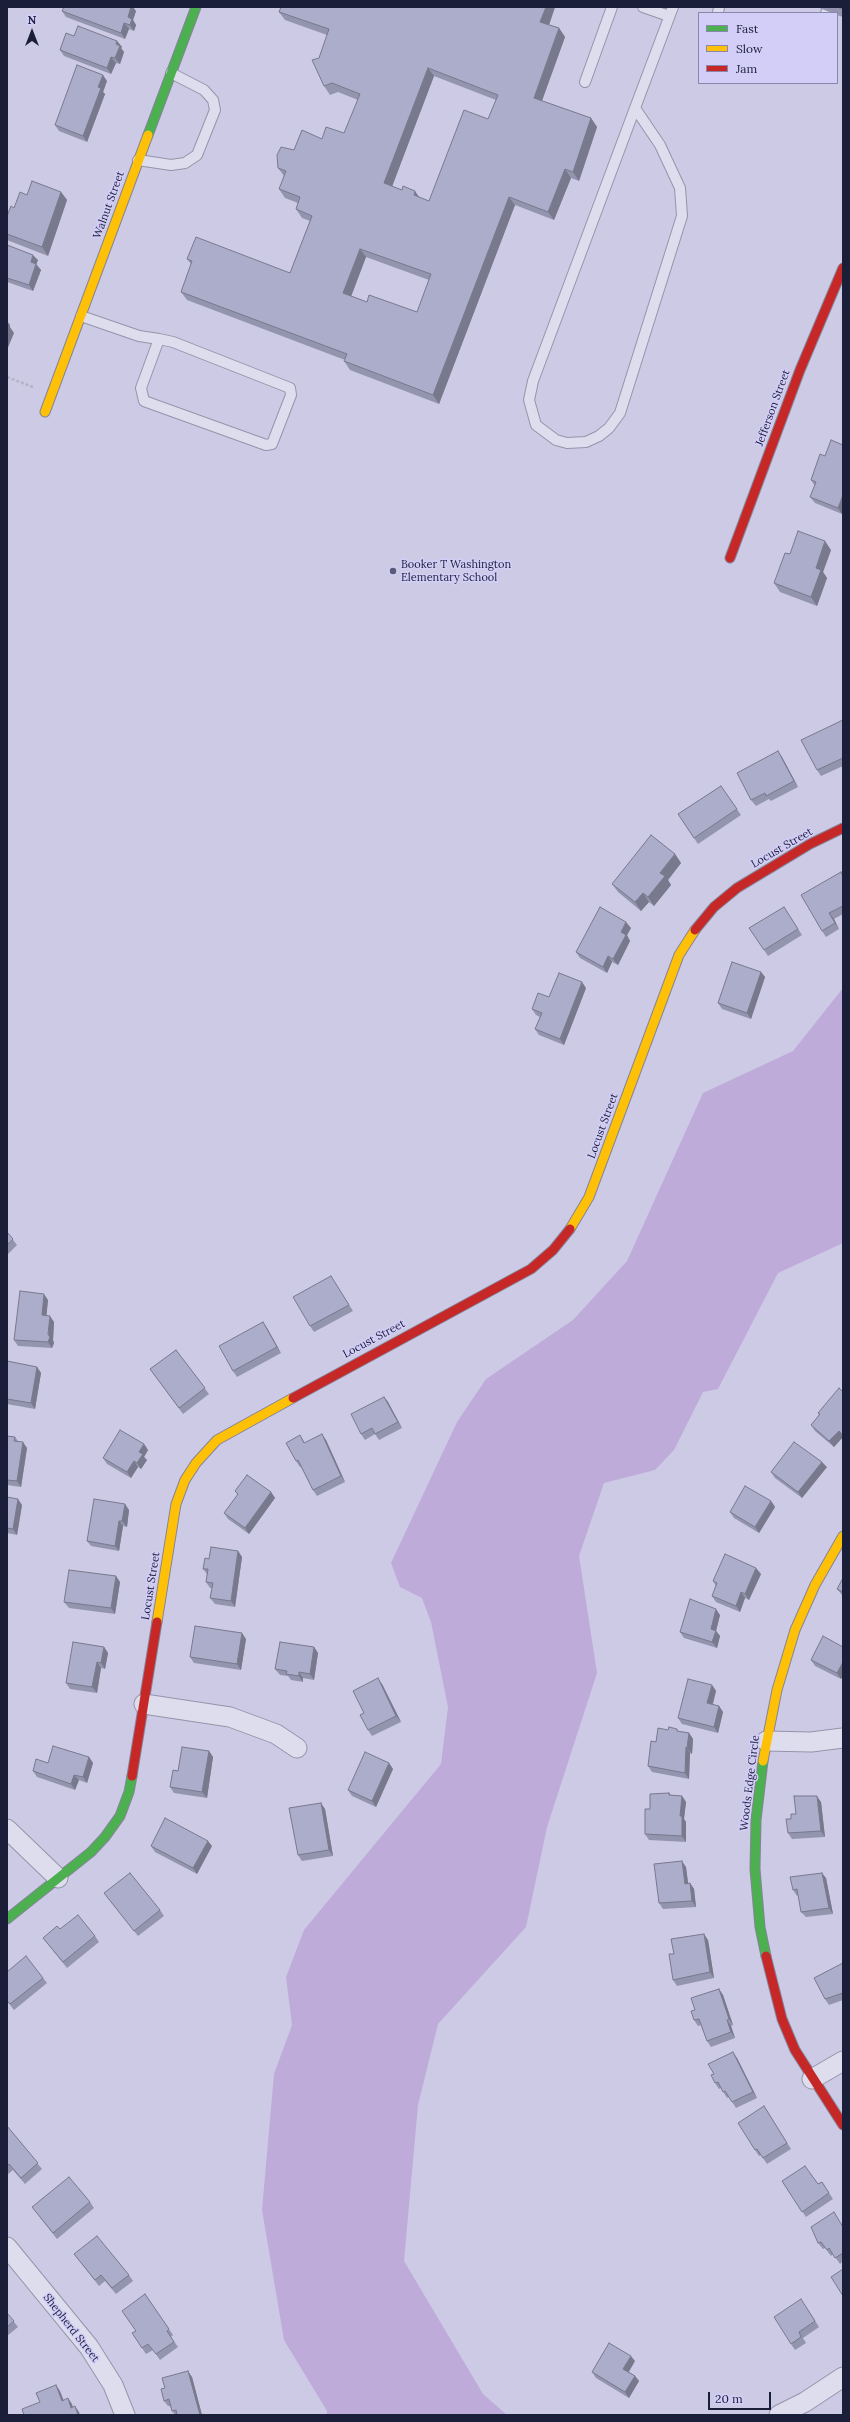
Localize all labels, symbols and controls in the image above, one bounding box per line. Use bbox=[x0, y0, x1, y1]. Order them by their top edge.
north arrow bbox=[12, 12, 52, 52]
legend bbox=[698, 12, 838, 84]
text: N bbox=[28, 13, 36, 27]
text: Fast bbox=[736, 21, 759, 36]
text: Slow bbox=[736, 41, 763, 56]
text: Jam bbox=[736, 61, 757, 76]
street label: Walnut Street bbox=[91, 169, 127, 241]
street label: Jefferson Street bbox=[753, 368, 793, 448]
place label: Booker T Washington Elementary School bbox=[401, 558, 511, 584]
marker: Booker T Washington Elementary School bbox=[388, 566, 398, 576]
street label: Locust Street bbox=[749, 825, 815, 871]
street label: Locust Street bbox=[585, 1091, 621, 1161]
street label: Locust Street bbox=[341, 1317, 407, 1361]
street label: Locust Street bbox=[139, 1551, 163, 1621]
street label: Woods Edge Circle bbox=[738, 1734, 762, 1832]
street label: Shepherd Street bbox=[40, 2291, 102, 2365]
scale bar bbox=[710, 2384, 773, 2410]
text: 20 m bbox=[715, 2391, 743, 2406]

